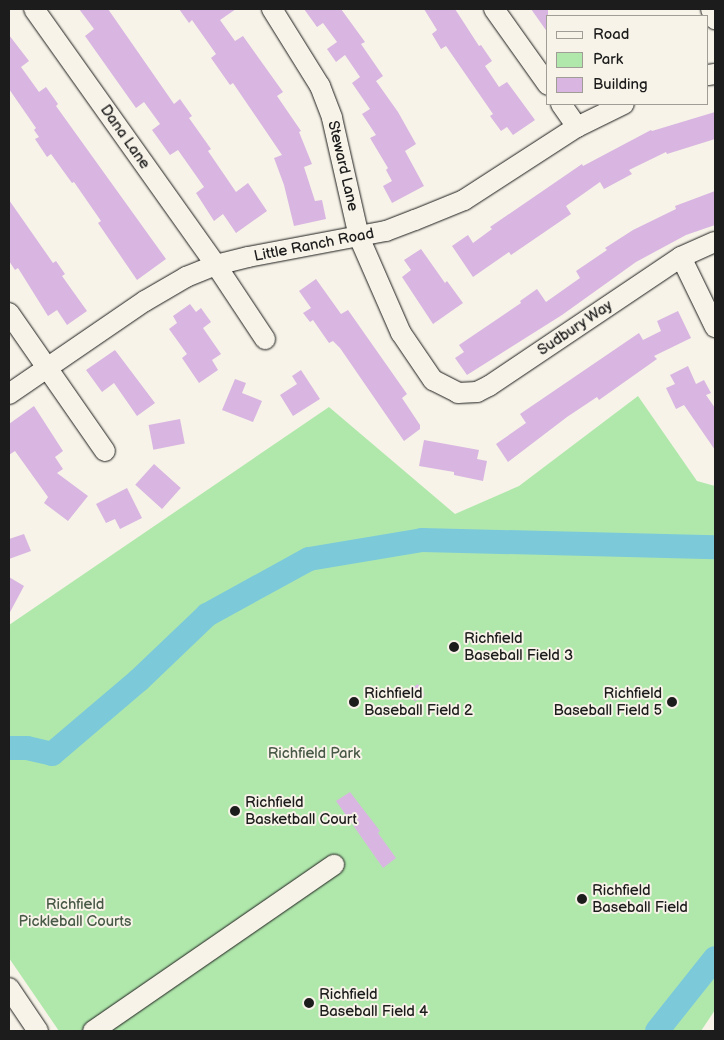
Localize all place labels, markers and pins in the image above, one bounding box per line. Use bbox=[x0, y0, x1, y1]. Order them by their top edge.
place label: Richfield Baseball Field 3 bbox=[464, 629, 573, 664]
marker: Richfield Baseball Field 3 bbox=[448, 641, 460, 653]
place label: Richfield Baseball Field 2 bbox=[364, 684, 473, 719]
place label: Richfield Baseball Field 5 bbox=[553, 684, 662, 719]
marker: Richfield Baseball Field 2 bbox=[348, 696, 360, 708]
marker: Richfield Baseball Field 5 bbox=[666, 696, 678, 708]
place label: Richfield Basketball Court bbox=[245, 793, 357, 828]
marker: Richfield Basketball Court bbox=[229, 805, 241, 817]
place label: Richfield Baseball Field bbox=[592, 881, 688, 916]
marker: Richfield Baseball Field bbox=[576, 893, 588, 905]
place label: Richfield Baseball Field 4 bbox=[319, 985, 428, 1020]
marker: Richfield Baseball Field 4 bbox=[303, 997, 315, 1009]

